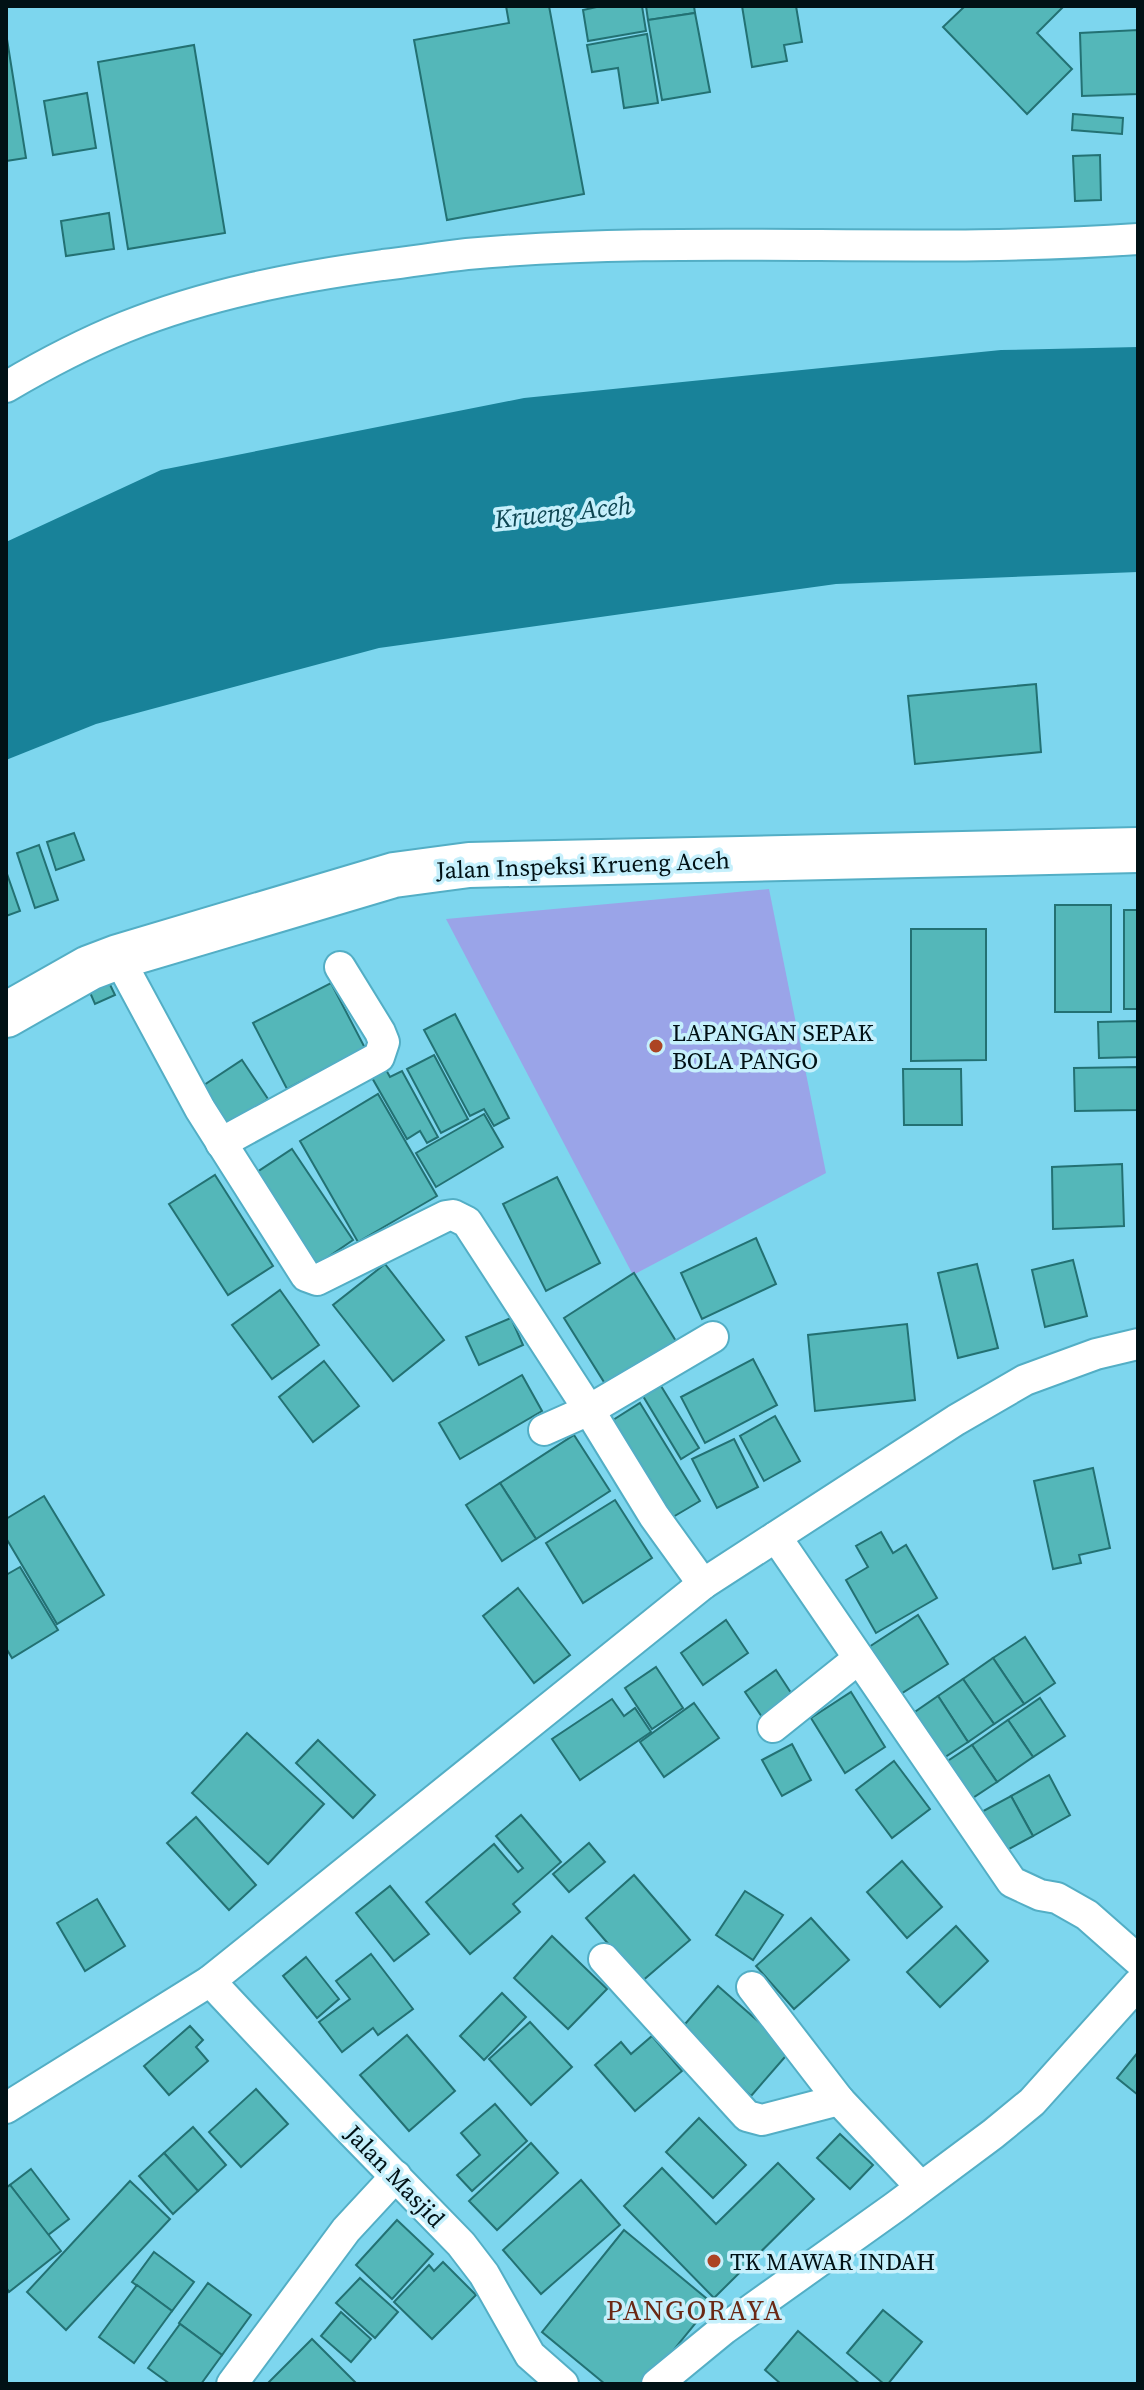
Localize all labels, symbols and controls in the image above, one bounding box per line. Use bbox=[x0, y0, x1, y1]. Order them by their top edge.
water label: Krueng Aceh bbox=[492, 487, 633, 537]
street label: Jalan Inspeksi Krueng Aceh bbox=[435, 843, 730, 887]
place label: LAPANGAN SEPAK BOLA PANGO bbox=[672, 1016, 873, 1077]
marker: LAPANGAN SEPAK BOLA PANGO bbox=[647, 1037, 665, 1055]
street label: Jalan Masjid bbox=[337, 2117, 453, 2235]
place label: TK MAWAR INDAH bbox=[730, 2245, 935, 2278]
marker: TK MAWAR INDAH bbox=[705, 2252, 723, 2270]
district label: PANGORAYA bbox=[606, 2291, 784, 2329]

